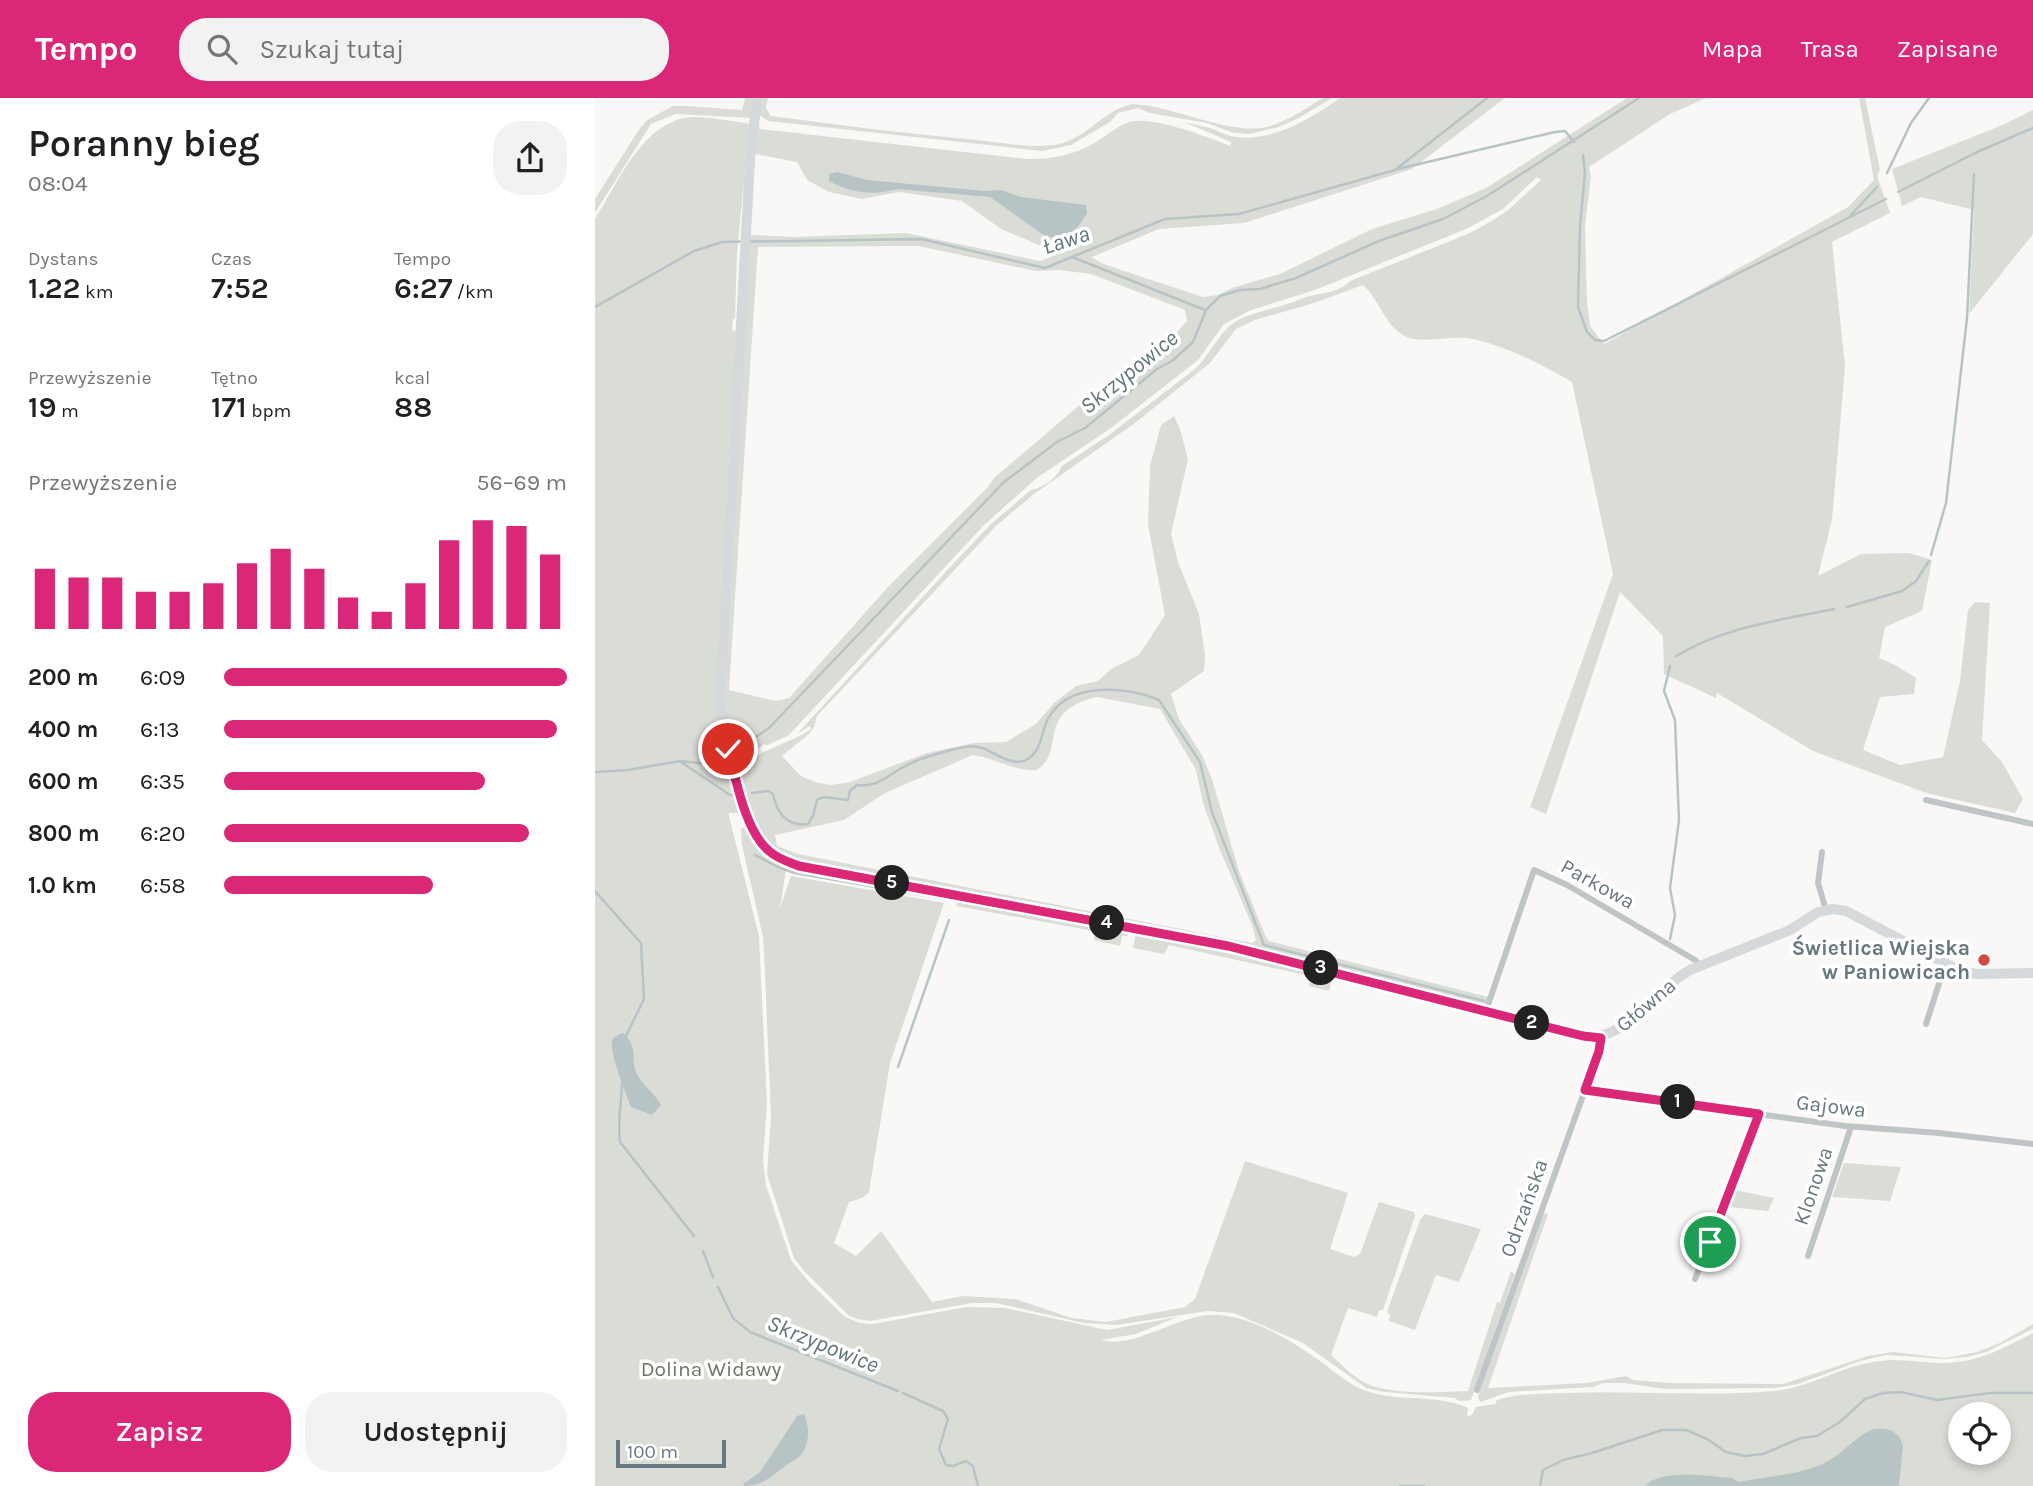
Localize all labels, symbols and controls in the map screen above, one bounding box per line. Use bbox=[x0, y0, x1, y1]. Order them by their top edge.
search box bbox=[179, 18, 669, 81]
text: Tempo bbox=[35, 30, 137, 68]
icon: search bbox=[203, 30, 241, 68]
text: Szukaj tutaj bbox=[259, 34, 404, 65]
text: Mapa bbox=[1702, 35, 1763, 63]
text: Trasa bbox=[1801, 35, 1859, 63]
text: Zapisane bbox=[1897, 35, 1998, 63]
text: Poranny bieg bbox=[28, 121, 260, 166]
button: share bbox=[493, 121, 567, 195]
text: 08:04 bbox=[28, 170, 88, 197]
water label: Ława bbox=[1039, 220, 1093, 260]
text: Dystans bbox=[28, 248, 98, 270]
text: Czas bbox=[211, 248, 252, 270]
text: Tempo bbox=[394, 248, 451, 270]
text: 1.22 bbox=[28, 270, 81, 306]
text: 7:52 bbox=[211, 270, 269, 306]
text: 6:27 bbox=[394, 270, 452, 306]
text: km bbox=[81, 281, 114, 303]
text: /km bbox=[452, 281, 494, 303]
water label: Skrzypowice bbox=[1075, 324, 1184, 420]
text: Przewyższenie bbox=[28, 367, 151, 389]
text: Tętno bbox=[211, 367, 258, 389]
text: kcal bbox=[394, 367, 430, 389]
text: 19 bbox=[28, 389, 57, 425]
text: 171 bbox=[211, 389, 247, 425]
text: 88 bbox=[394, 389, 432, 425]
text: m bbox=[57, 400, 79, 422]
text: bpm bbox=[247, 400, 291, 422]
text: Przewyższenie bbox=[28, 469, 177, 496]
text: 56–69 m bbox=[476, 469, 567, 496]
text: 200 m bbox=[28, 664, 99, 691]
text: 6:09 bbox=[140, 664, 185, 691]
text: 400 m bbox=[28, 716, 98, 743]
text: 6:13 bbox=[140, 716, 180, 743]
pin bbox=[698, 719, 758, 779]
icon: check bbox=[709, 730, 747, 768]
text: 600 m bbox=[28, 768, 99, 795]
text: 6:35 bbox=[140, 768, 185, 795]
text: 800 m bbox=[28, 820, 100, 847]
text: 6:20 bbox=[140, 820, 185, 847]
street label: Parkowa bbox=[1557, 854, 1639, 914]
pin: 5 bbox=[875, 866, 909, 900]
text: 5 bbox=[886, 871, 897, 893]
text: 1.0 km bbox=[28, 872, 97, 899]
text: 6:58 bbox=[140, 872, 186, 899]
pin: 4 bbox=[1089, 906, 1125, 940]
text: 4 bbox=[1101, 911, 1112, 933]
place label: Świetlica Wiejska w Paniowicach bbox=[1792, 934, 1970, 984]
pin: 3 bbox=[1303, 950, 1339, 986]
marker: Świetlica Wiejska w Paniowicach bbox=[1976, 952, 1992, 968]
text: 3 bbox=[1315, 956, 1326, 978]
street label: Główna bbox=[1611, 973, 1681, 1037]
pin: 2 bbox=[1515, 1006, 1549, 1040]
text: 2 bbox=[1526, 1011, 1537, 1033]
pin: 1 bbox=[1661, 1084, 1695, 1119]
text: 1 bbox=[1674, 1090, 1681, 1112]
street label: Gajowa bbox=[1795, 1090, 1867, 1122]
street label: Klonowa bbox=[1788, 1144, 1838, 1228]
street label: Odrzańska bbox=[1495, 1156, 1553, 1260]
pin bbox=[1680, 1212, 1740, 1272]
icon: arrive bbox=[1691, 1223, 1729, 1261]
water label: Skrzypowice bbox=[763, 1309, 883, 1379]
park label: Dolina Widawy bbox=[641, 1357, 782, 1381]
button: Zapisz bbox=[28, 1392, 291, 1472]
button: Udostępnij bbox=[305, 1392, 567, 1472]
map controls bbox=[1948, 1402, 2011, 1465]
button: locate bbox=[1948, 1402, 2011, 1465]
scale bar bbox=[616, 1437, 726, 1469]
text: 100 m bbox=[627, 1441, 678, 1463]

